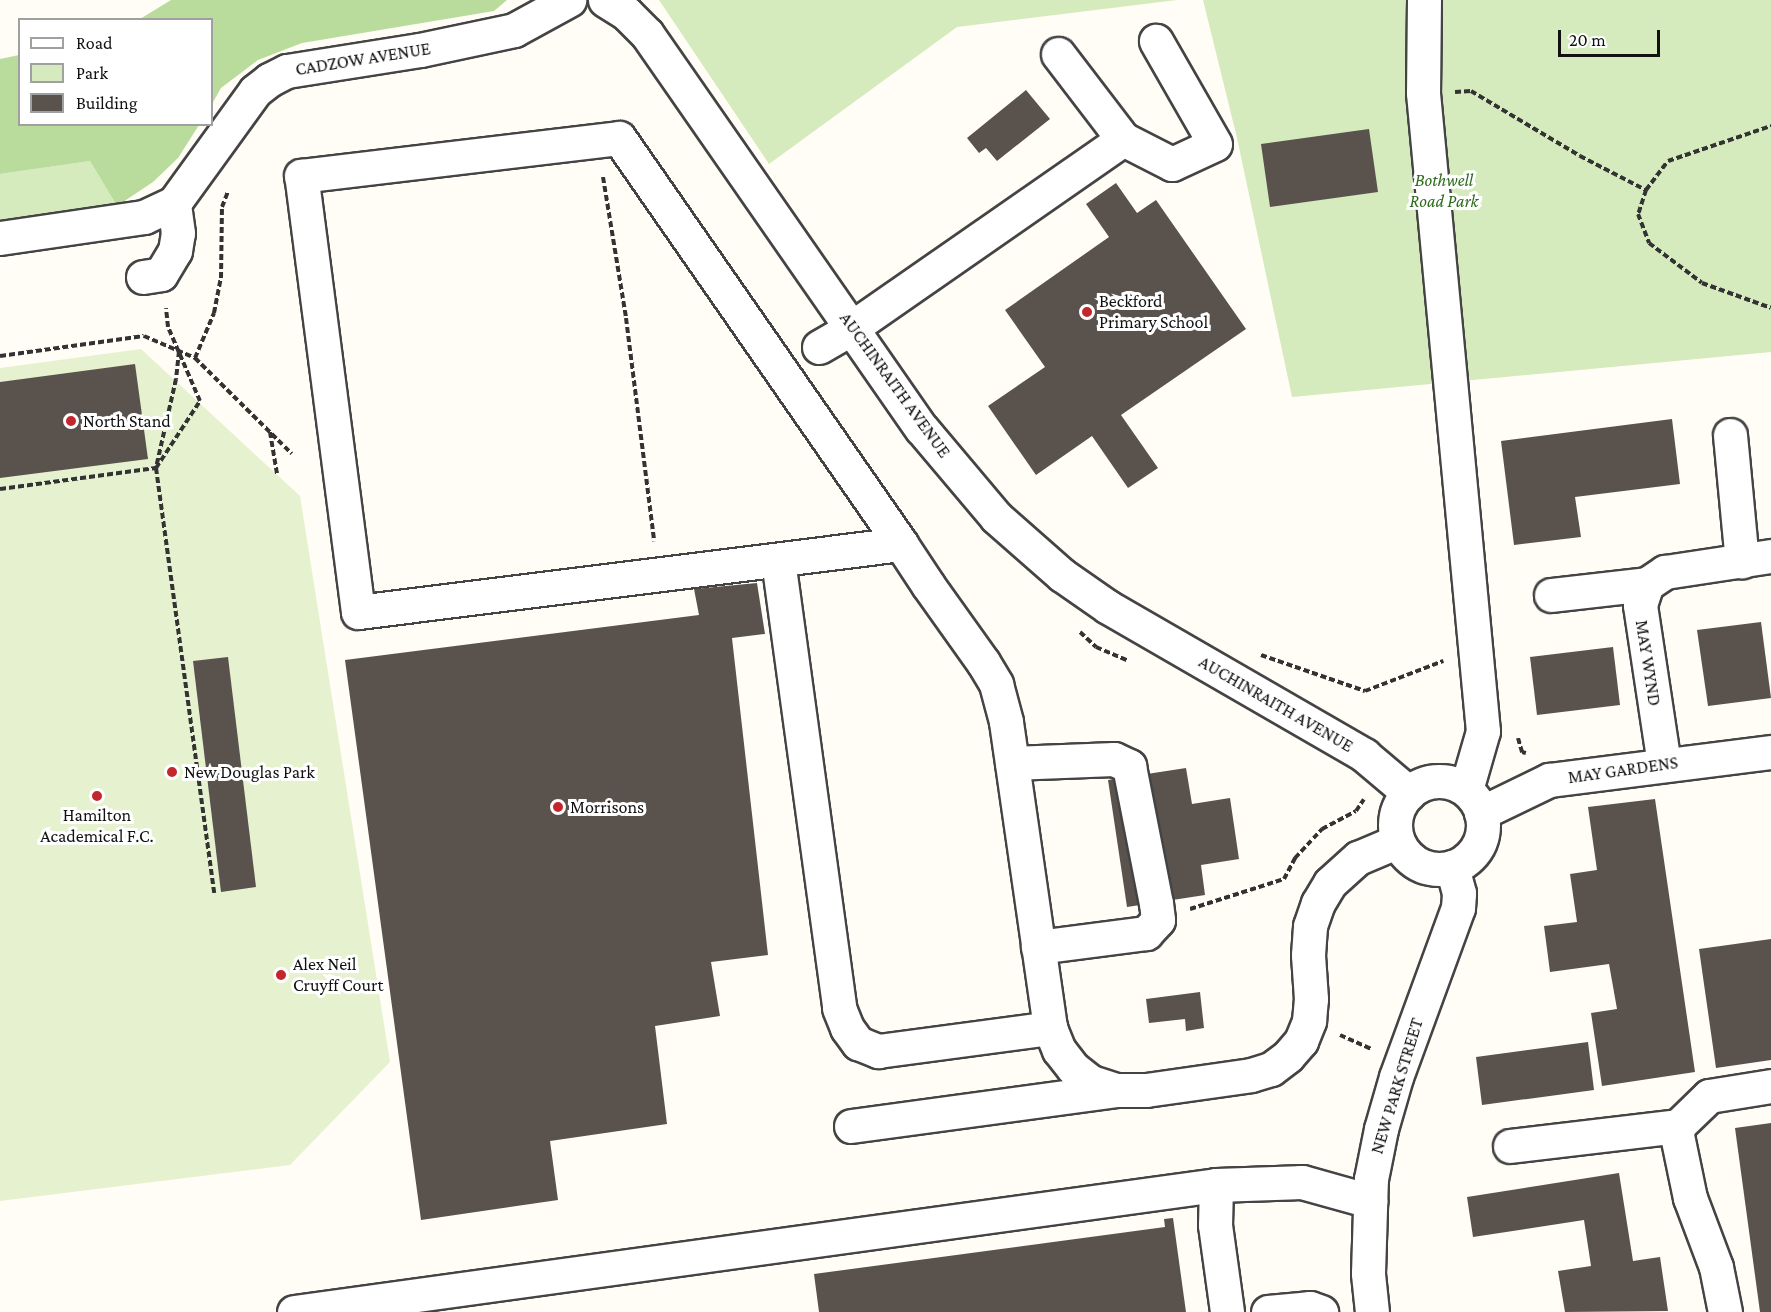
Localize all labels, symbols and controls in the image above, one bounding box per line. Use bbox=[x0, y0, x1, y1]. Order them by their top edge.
legend bbox=[18, 18, 213, 126]
scale bar bbox=[1561, 18, 1663, 56]
text: 20 m bbox=[1569, 30, 1606, 50]
text: Road bbox=[76, 33, 113, 53]
street label: CADZOW AVENUE bbox=[294, 38, 432, 80]
text: Park bbox=[76, 63, 108, 83]
text: Building bbox=[76, 93, 137, 113]
park label: Bothwell Road Park bbox=[1410, 170, 1478, 213]
place label: Beckford Primary School bbox=[1099, 291, 1208, 334]
marker: Beckford Primary School bbox=[1080, 305, 1094, 319]
street label: AUCHINRAITH AVENUE bbox=[835, 308, 955, 462]
place label: North Stand bbox=[83, 410, 171, 432]
marker: North Stand bbox=[64, 414, 78, 428]
street label: MAY WYND bbox=[1631, 619, 1665, 707]
street label: AUCHINRAITH AVENUE bbox=[1195, 651, 1357, 757]
street label: MAY GARDENS bbox=[1567, 752, 1679, 788]
place label: New Douglas Park bbox=[184, 761, 315, 783]
marker: New Douglas Park bbox=[165, 765, 179, 779]
marker: Hamilton Academical F.C. bbox=[90, 789, 104, 803]
place label: Morrisons bbox=[570, 796, 644, 818]
marker: Morrisons bbox=[551, 800, 565, 814]
place label: Hamilton Academical F.C. bbox=[40, 805, 154, 848]
place label: Alex Neil Cruyff Court bbox=[293, 954, 383, 996]
marker: Alex Neil Cruyff Court bbox=[274, 968, 288, 982]
street label: NEW PARK STREET bbox=[1366, 1015, 1428, 1157]

